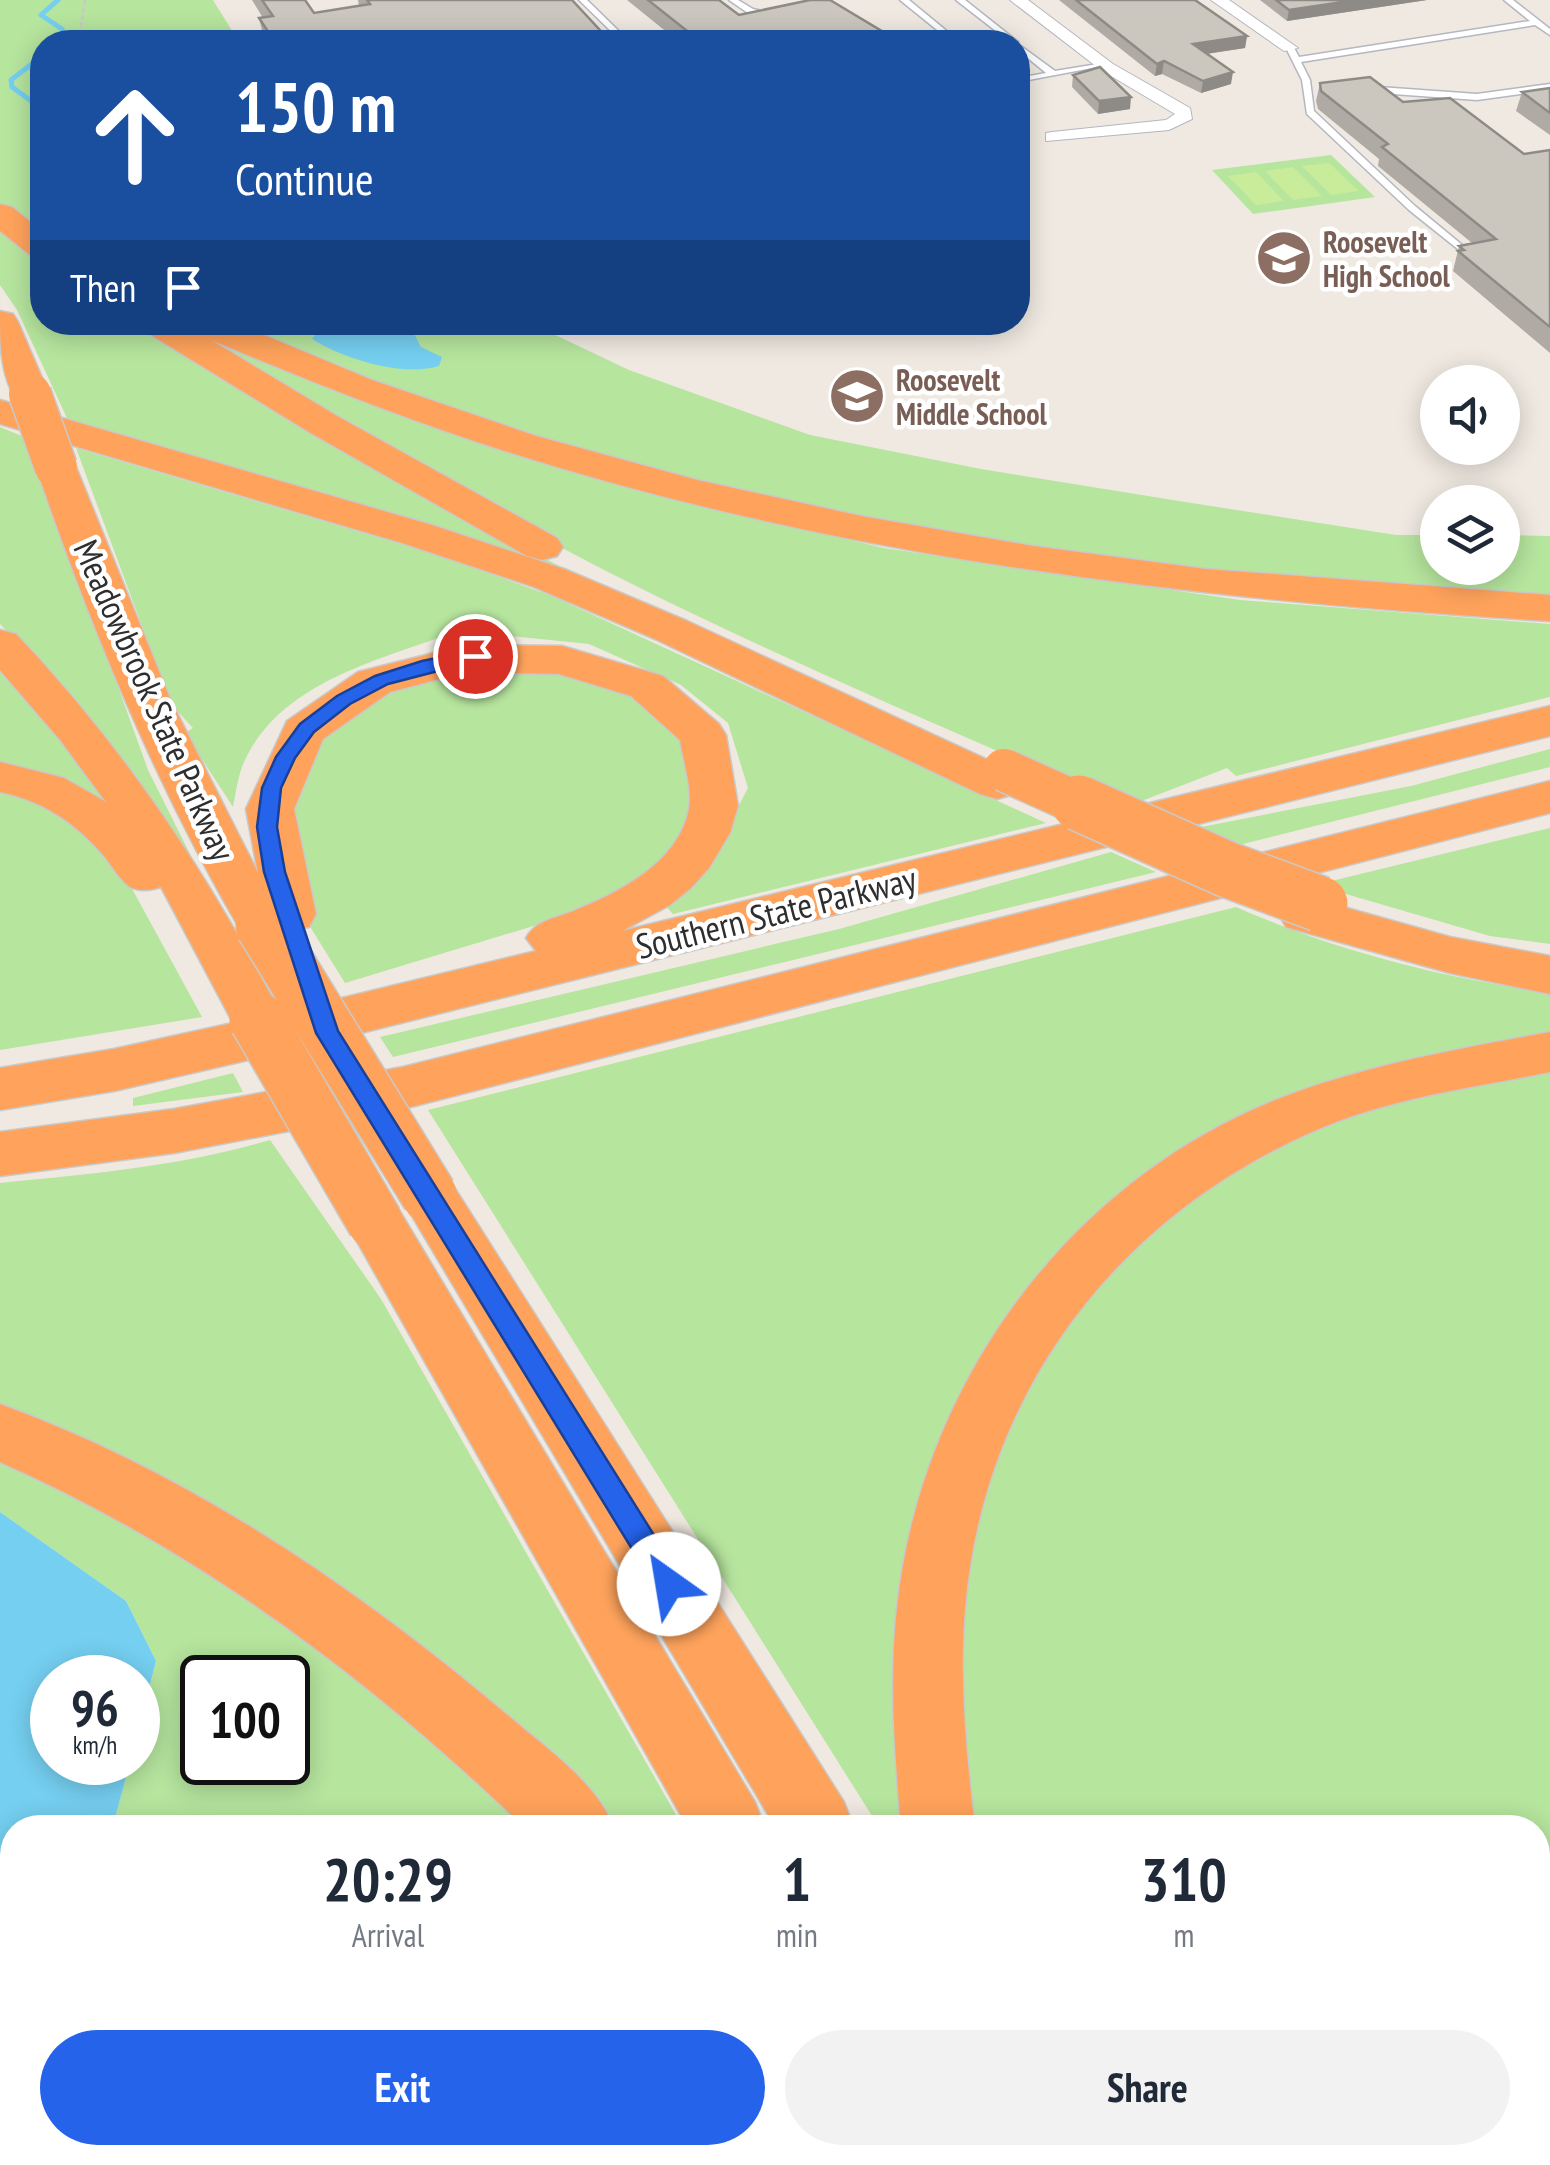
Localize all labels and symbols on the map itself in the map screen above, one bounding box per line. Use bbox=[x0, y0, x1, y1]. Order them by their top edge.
place label: Roosevelt High School bbox=[1323, 222, 1450, 295]
school or university icon: Roosevelt High School bbox=[1254, 228, 1314, 288]
place label: Roosevelt Middle School bbox=[896, 360, 1047, 433]
school or university icon: Roosevelt Middle School bbox=[827, 366, 887, 426]
street label: Meadowbrook State Parkway bbox=[64, 533, 247, 868]
pin bbox=[433, 614, 518, 699]
street label: Southern State Parkway bbox=[631, 855, 922, 969]
position arrow bbox=[617, 1532, 721, 1636]
speed limit sign: 100 bbox=[180, 1655, 310, 1785]

